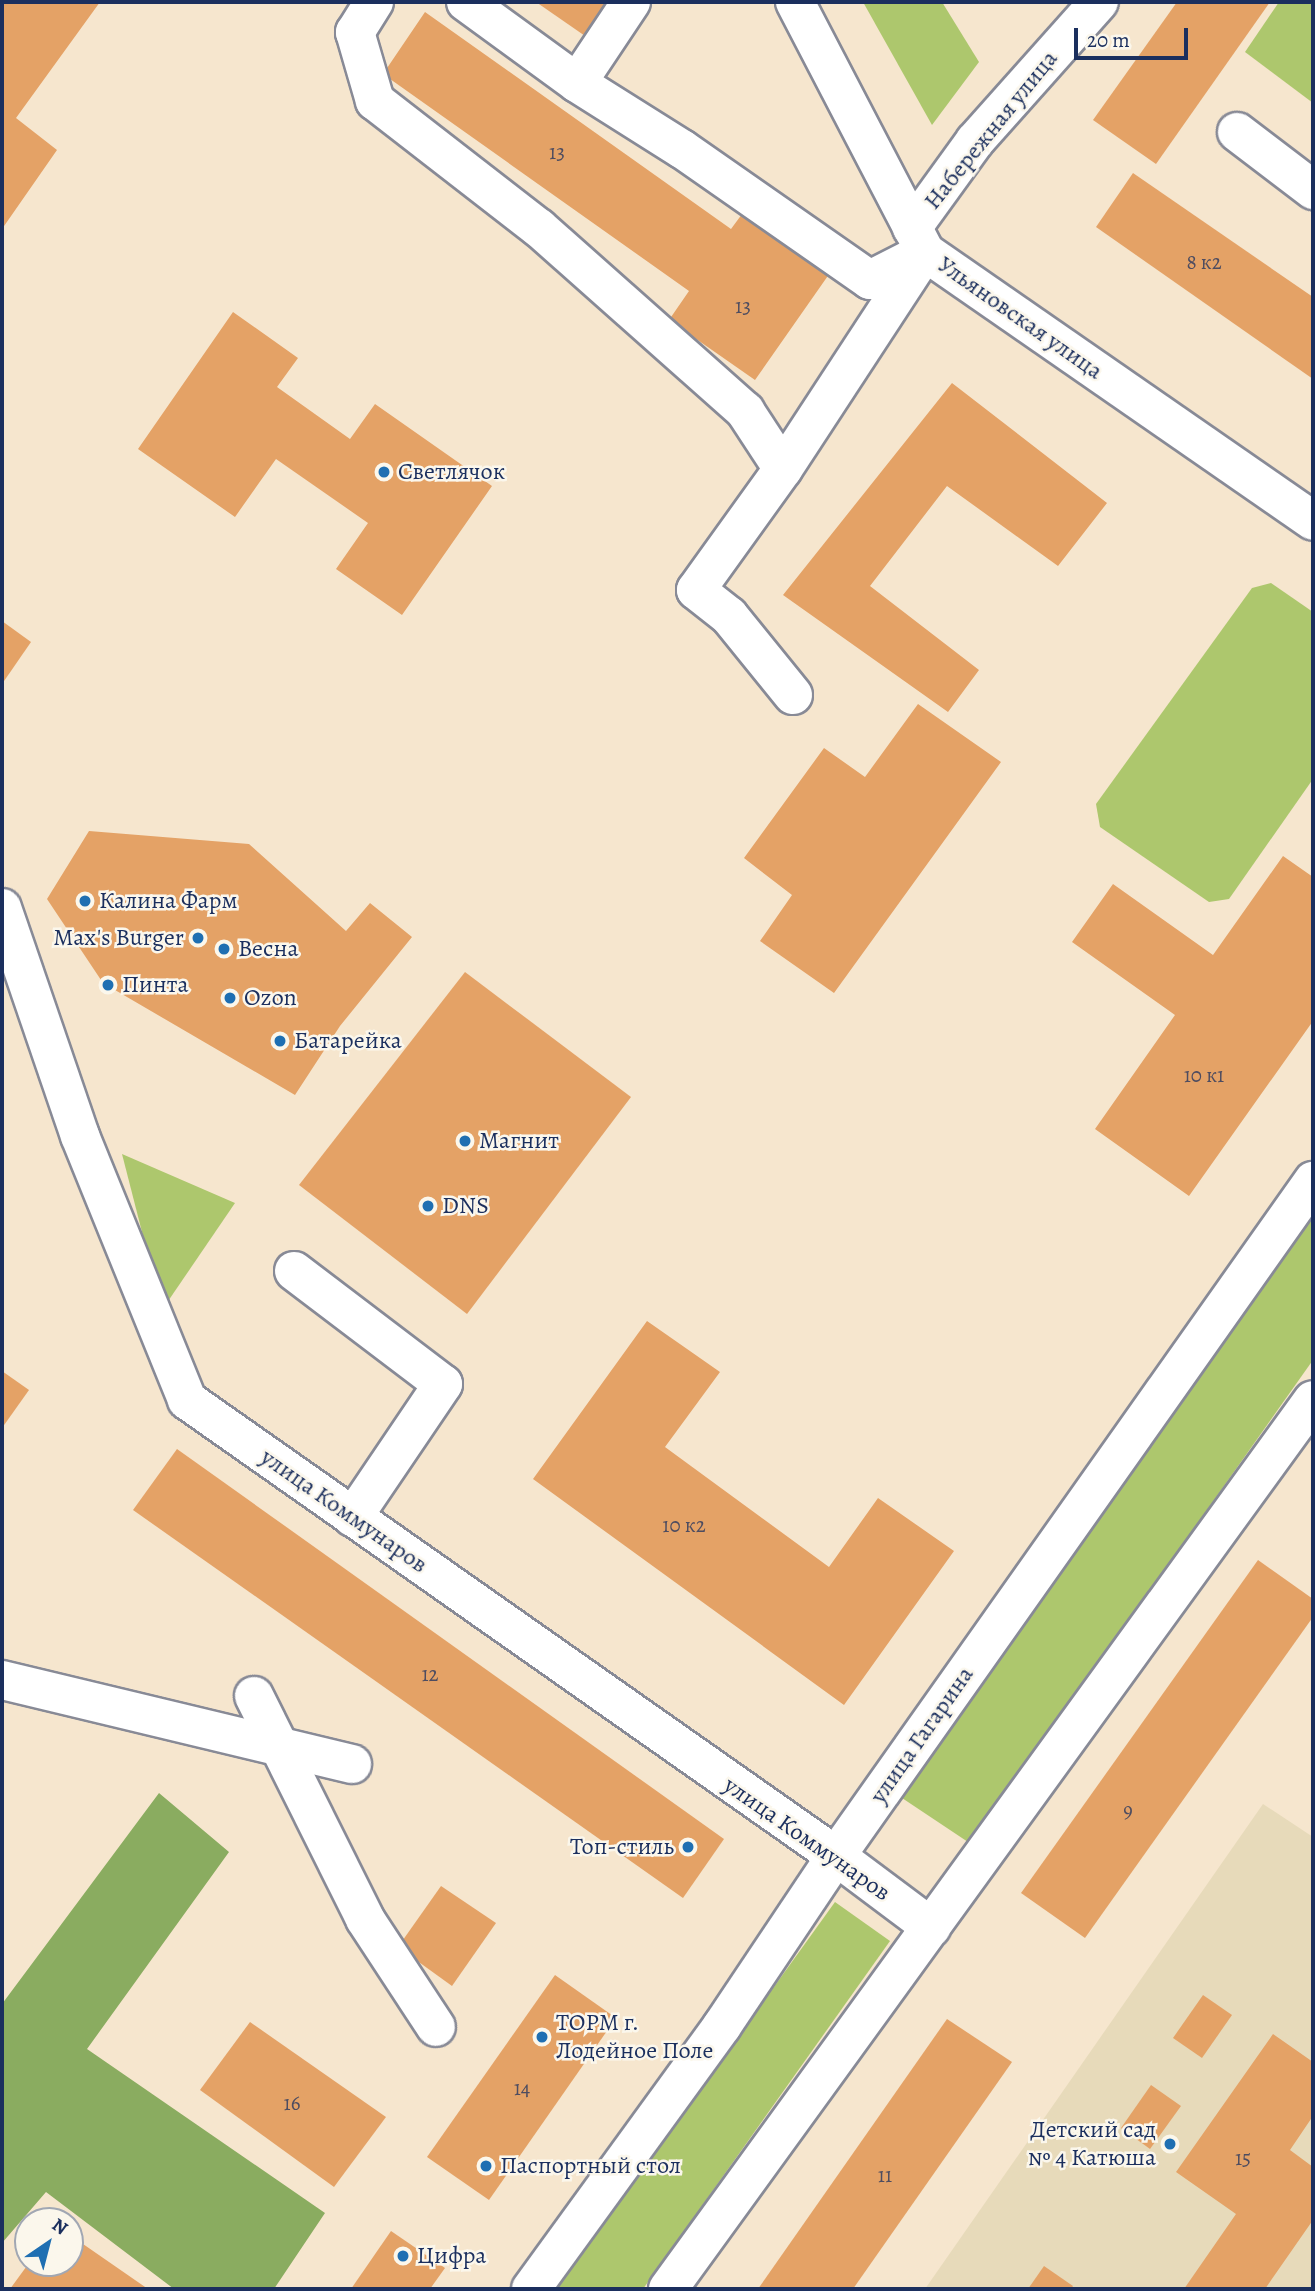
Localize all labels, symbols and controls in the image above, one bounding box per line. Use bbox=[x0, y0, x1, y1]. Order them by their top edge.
scale bar bbox=[1077, 14, 1191, 58]
text: 20 m bbox=[1087, 26, 1130, 54]
street label: Набережная улица bbox=[918, 45, 1064, 215]
house number: 13 bbox=[549, 139, 565, 165]
house number: 8 к2 bbox=[1186, 249, 1222, 275]
street label: Ульяновская улица bbox=[932, 250, 1108, 386]
house number: 13 bbox=[735, 293, 751, 319]
place label: Светлячок bbox=[398, 458, 505, 486]
marker: Светлячок bbox=[376, 464, 392, 480]
place label: Калина Фарм bbox=[99, 887, 238, 915]
marker: Калина Фарм bbox=[77, 893, 93, 909]
place label: Max's Burger bbox=[53, 924, 184, 952]
marker: Max's Burger bbox=[190, 930, 206, 946]
place label: Весна bbox=[238, 935, 298, 963]
marker: Весна bbox=[216, 941, 232, 957]
place label: Пинта bbox=[122, 971, 189, 999]
marker: Пинта bbox=[100, 977, 116, 993]
place label: Ozon bbox=[244, 984, 297, 1012]
marker: Ozon bbox=[222, 990, 238, 1006]
place label: Батарейка bbox=[294, 1027, 402, 1055]
marker: Батарейка bbox=[272, 1033, 288, 1049]
house number: 10 к1 bbox=[1184, 1062, 1224, 1088]
place label: Магнит bbox=[479, 1127, 559, 1155]
marker: Магнит bbox=[457, 1133, 473, 1149]
place label: DNS bbox=[442, 1192, 489, 1220]
marker: DNS bbox=[420, 1198, 436, 1214]
street label: улица Коммунаров bbox=[255, 1443, 433, 1579]
house number: 10 к2 bbox=[662, 1512, 706, 1538]
house number: 12 bbox=[421, 1661, 439, 1687]
street label: улица Гагарина bbox=[864, 1661, 980, 1809]
street label: улица Коммунаров bbox=[718, 1771, 896, 1907]
house number: 9 bbox=[1123, 1797, 1133, 1823]
place label: Топ-стиль bbox=[570, 1833, 674, 1861]
marker: Топ-стиль bbox=[680, 1839, 696, 1855]
place label: ТОРМ г. Лодейное Поле bbox=[556, 2009, 713, 2065]
marker: ТОРМ г. Лодейное Поле bbox=[534, 2029, 550, 2045]
house number: 14 bbox=[514, 2075, 530, 2101]
house number: 16 bbox=[284, 2090, 300, 2116]
place label: Детский сад № 4 Катюша bbox=[1028, 2116, 1156, 2172]
marker: Детский сад № 4 Катюша bbox=[1162, 2136, 1178, 2152]
house number: 15 bbox=[1235, 2145, 1251, 2171]
place label: Паспортный стол bbox=[500, 2152, 681, 2180]
marker: Паспортный стол bbox=[478, 2158, 494, 2174]
house number: 11 bbox=[878, 2162, 892, 2188]
north arrow bbox=[14, 2207, 84, 2277]
text: N bbox=[47, 2212, 73, 2241]
place label: Цифра bbox=[417, 2242, 486, 2270]
marker: Цифра bbox=[395, 2248, 411, 2264]

